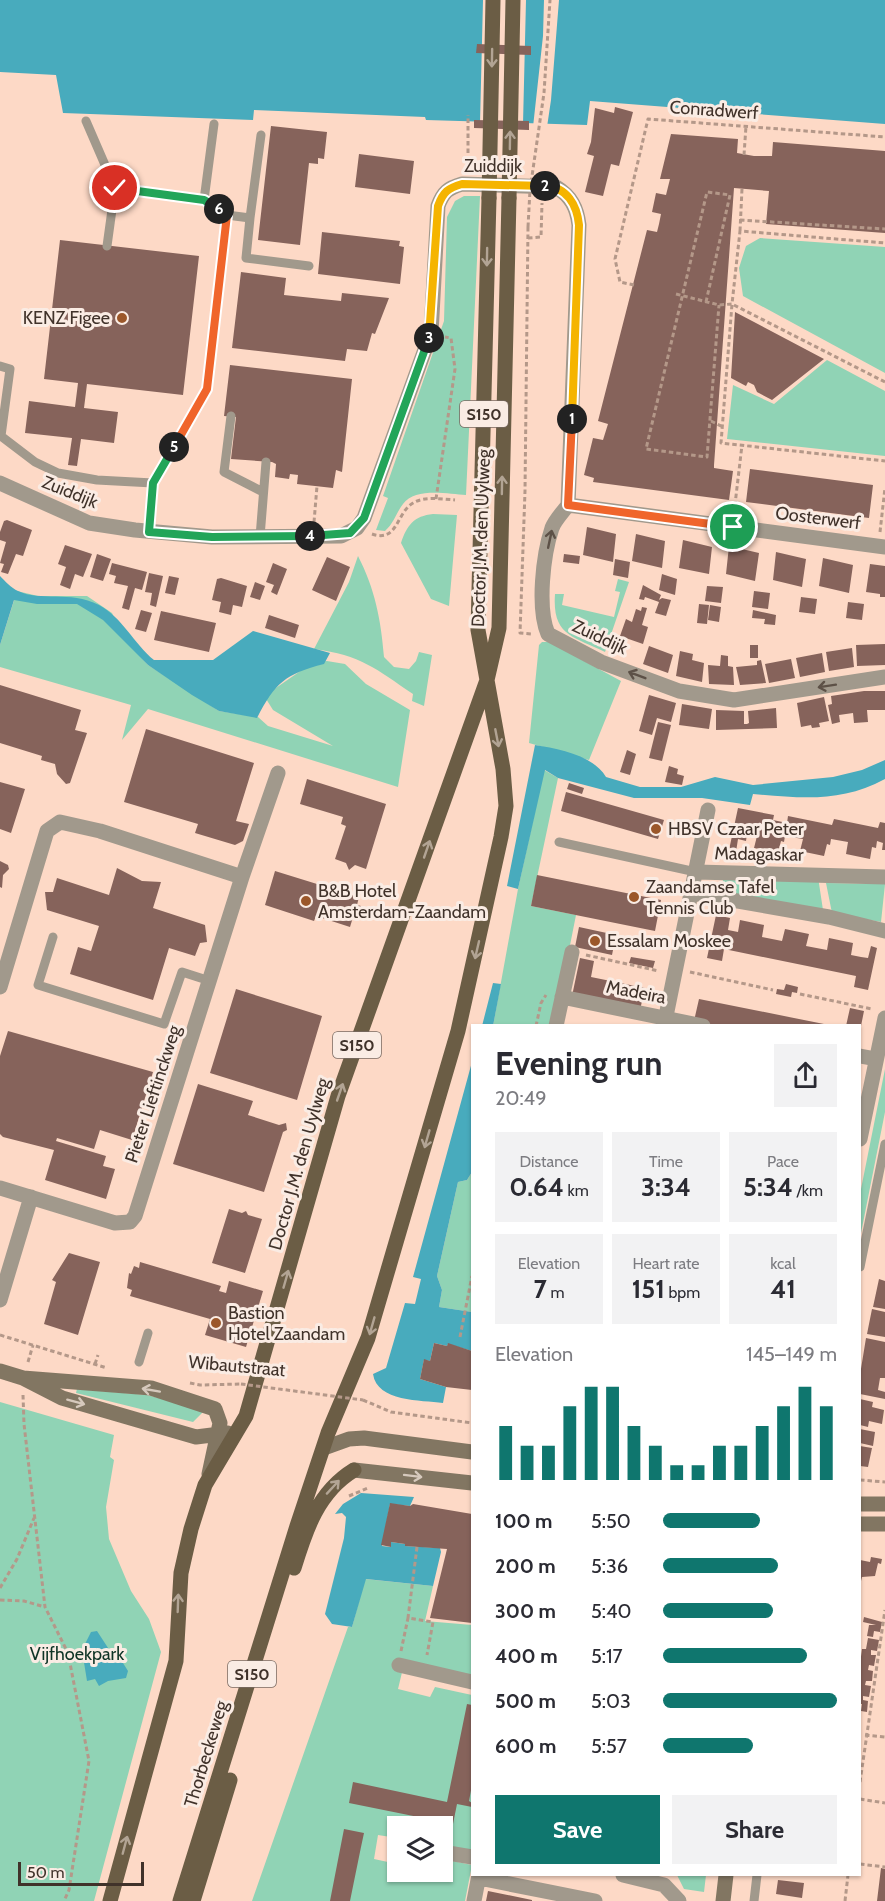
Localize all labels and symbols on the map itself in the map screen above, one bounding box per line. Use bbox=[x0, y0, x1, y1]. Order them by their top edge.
one-way arrow bbox=[486, 48, 498, 68]
street label: Conradwerf bbox=[669, 96, 759, 124]
one-way arrow bbox=[504, 130, 516, 150]
street label: Zuiddijk bbox=[464, 155, 523, 177]
pin bbox=[89, 162, 140, 213]
pin: 2 bbox=[530, 171, 560, 201]
pin: 6 bbox=[204, 194, 234, 224]
one-way arrow bbox=[482, 246, 493, 266]
place label: KENZ Figee bbox=[23, 307, 110, 329]
marker: KENZ Figee bbox=[115, 311, 129, 325]
pin: 3 bbox=[414, 323, 444, 353]
road number: S150 bbox=[460, 401, 508, 427]
pin: 1 bbox=[557, 404, 587, 434]
pin: 5 bbox=[159, 432, 189, 462]
street label: Doctor J.M. den Uylweg bbox=[467, 448, 495, 627]
street label: Zuiddijk bbox=[39, 471, 102, 513]
one-way arrow bbox=[496, 476, 508, 496]
pin bbox=[707, 501, 758, 552]
street label: Oosterwerf bbox=[774, 502, 862, 534]
pin: 4 bbox=[295, 521, 325, 551]
one-way arrow bbox=[545, 529, 556, 549]
street label: Zuiddijk bbox=[569, 615, 632, 660]
one-way arrow bbox=[628, 669, 647, 680]
one-way arrow bbox=[818, 681, 838, 692]
one-way arrow bbox=[492, 728, 503, 747]
place label: HBSV Czaar Peter bbox=[668, 818, 804, 840]
marker: HBSV Czaar Peter bbox=[649, 822, 663, 836]
one-way arrow bbox=[423, 840, 434, 859]
street label: Madagaskar bbox=[714, 842, 804, 866]
place label: Zaandamse Tafel Tennis Club bbox=[646, 876, 775, 919]
place label: B&B Hotel Amsterdam-Zaandam bbox=[318, 880, 486, 923]
marker: Zaandamse Tafel Tennis Club bbox=[627, 890, 641, 904]
marker: B&B Hotel Amsterdam-Zaandam bbox=[299, 894, 313, 908]
place label: Essalam Moskee bbox=[607, 930, 731, 952]
marker: Essalam Moskee bbox=[588, 934, 602, 948]
one-way arrow bbox=[471, 941, 483, 960]
street label: Madeira bbox=[604, 975, 668, 1009]
street label: Pieter Lieftinckweg bbox=[120, 1021, 186, 1166]
road number: S150 bbox=[333, 1032, 381, 1058]
street label: Doctor J.M. den Uylweg bbox=[264, 1074, 334, 1253]
one-way arrow bbox=[335, 1083, 346, 1102]
one-way arrow bbox=[421, 1129, 432, 1148]
one-way arrow bbox=[281, 1270, 292, 1289]
place label: Bastion Hotel Zaandam bbox=[228, 1302, 345, 1345]
marker: Bastion Hotel Zaandam bbox=[209, 1316, 223, 1330]
one-way arrow bbox=[366, 1316, 377, 1335]
street label: Wibautstraat bbox=[188, 1351, 286, 1381]
one-way arrow bbox=[142, 1384, 161, 1395]
one-way arrow bbox=[66, 1397, 85, 1408]
one-way arrow bbox=[402, 1470, 422, 1481]
one-way arrow bbox=[325, 1480, 339, 1495]
one-way arrow bbox=[172, 1594, 184, 1614]
park label: Vijfhoekpark bbox=[30, 1643, 125, 1665]
road number: S150 bbox=[228, 1661, 276, 1687]
street label: Thorbeckeweg bbox=[179, 1697, 233, 1810]
one-way arrow bbox=[120, 1835, 131, 1854]
scale bar bbox=[18, 1859, 144, 1886]

